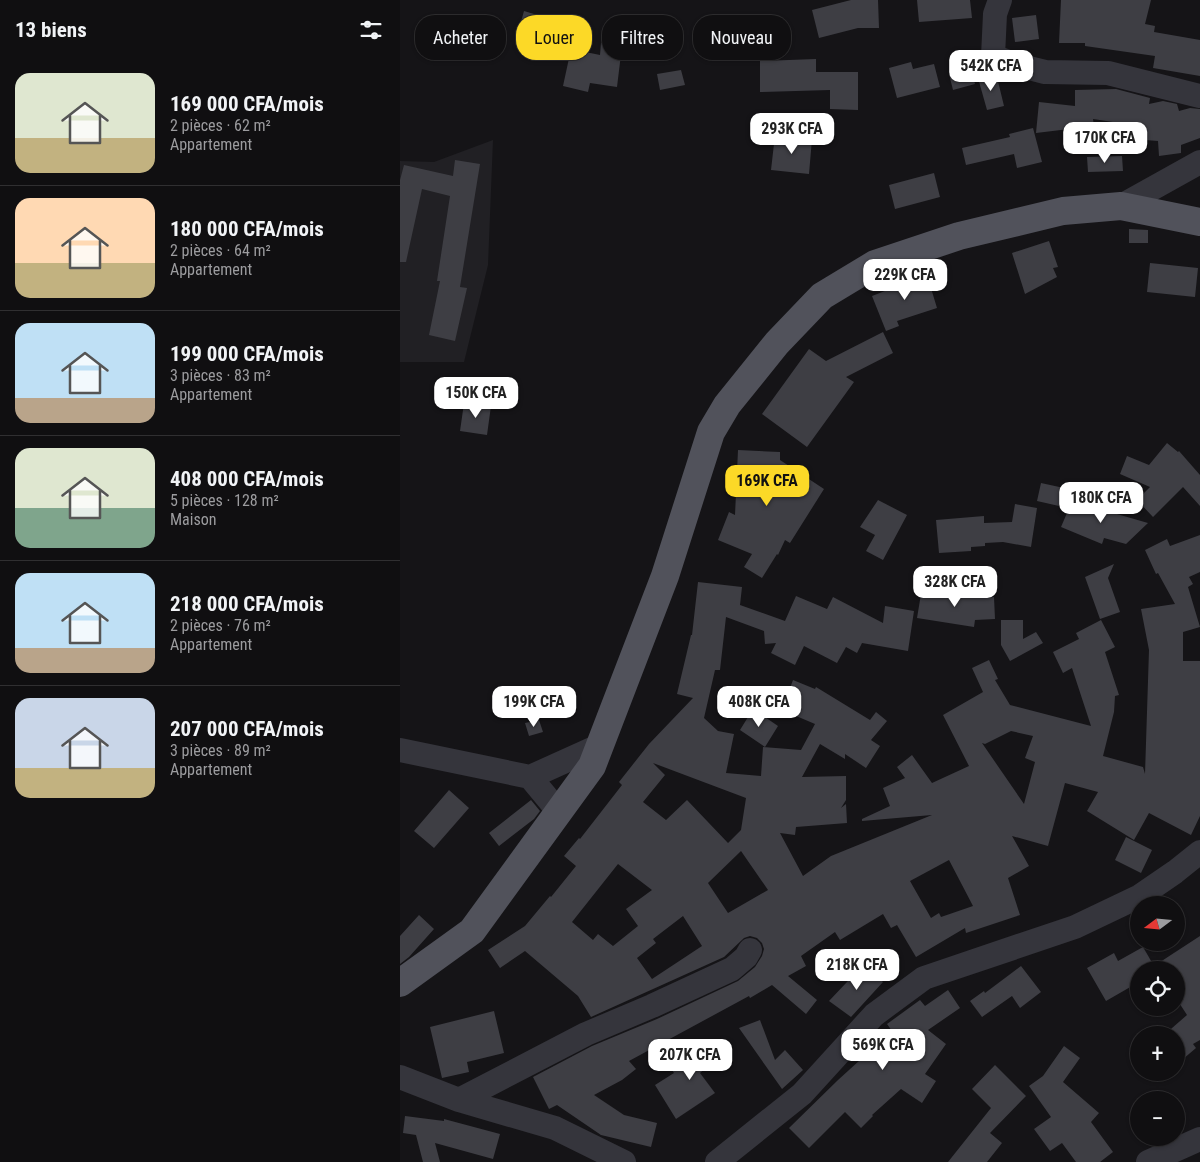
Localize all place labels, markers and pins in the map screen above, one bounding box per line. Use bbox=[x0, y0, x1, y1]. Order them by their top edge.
pin: 542K CFA bbox=[939, 49, 1043, 92]
pin: 293K CFA bbox=[740, 112, 844, 155]
pin: 170K CFA bbox=[1053, 121, 1157, 164]
pin: 229K CFA bbox=[853, 258, 957, 301]
pin: 150K CFA bbox=[424, 376, 528, 419]
pin: 169K CFA bbox=[715, 464, 819, 507]
pin: 180K CFA bbox=[1049, 482, 1153, 524]
pin: 328K CFA bbox=[903, 566, 1007, 608]
pin: 199K CFA bbox=[482, 686, 586, 728]
pin: 408K CFA bbox=[707, 686, 811, 728]
pin: 218K CFA bbox=[805, 948, 909, 991]
pin: 569K CFA bbox=[831, 1028, 935, 1071]
pin: 207K CFA bbox=[638, 1038, 742, 1081]

